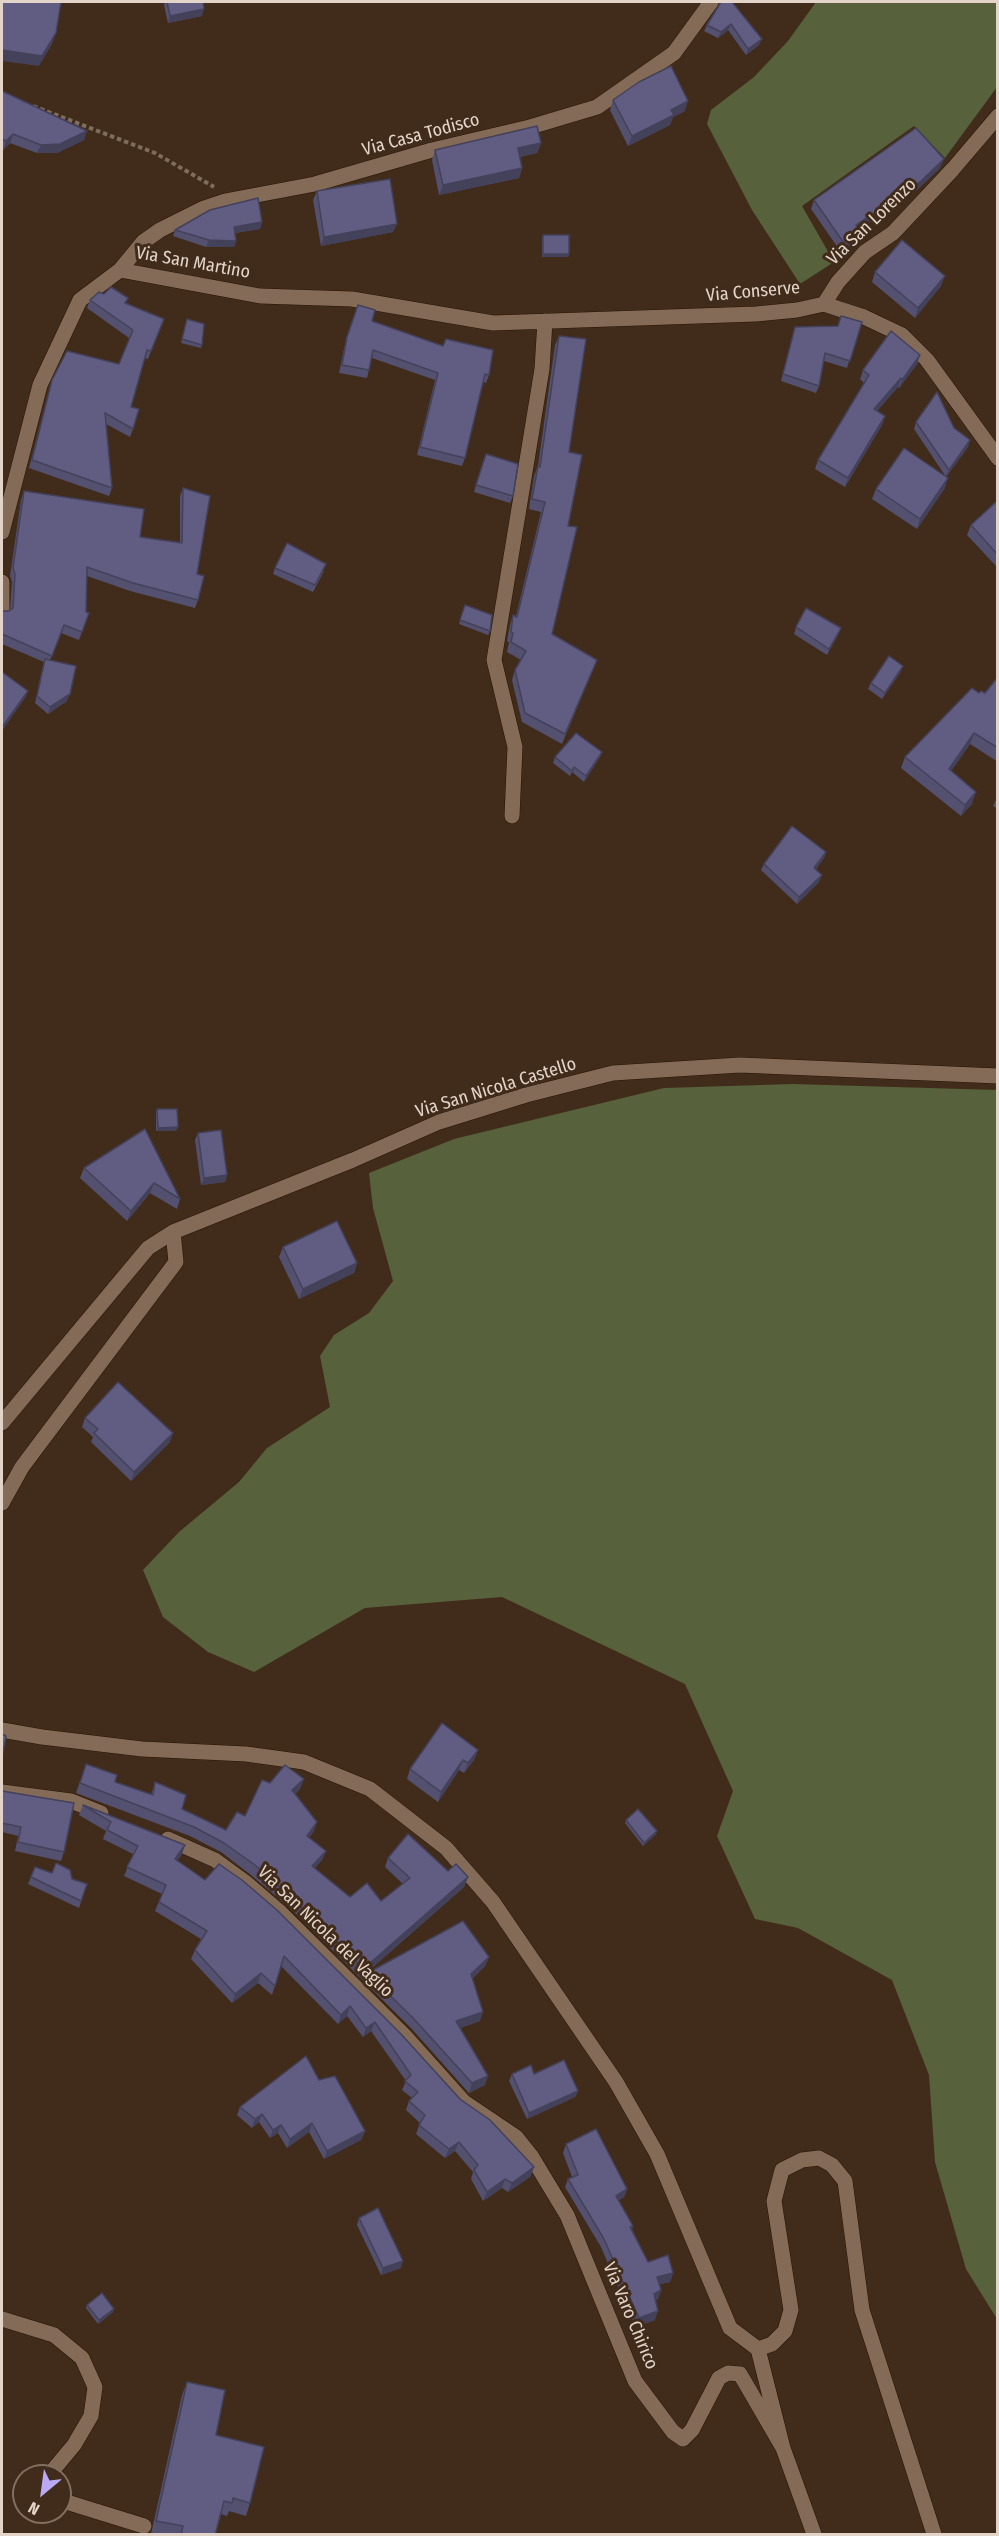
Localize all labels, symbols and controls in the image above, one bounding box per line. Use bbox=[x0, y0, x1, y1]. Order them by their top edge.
street label: Via Casa Todisco bbox=[360, 109, 482, 161]
street label: Via San Lorenzo bbox=[823, 174, 921, 270]
street label: Via San Martino bbox=[134, 242, 252, 284]
street label: Via Conserve bbox=[705, 277, 801, 307]
street label: Via San Nicola Castello bbox=[413, 1053, 579, 1123]
street label: Via San Nicola del Vaglio bbox=[253, 1862, 397, 2002]
street label: Via Varo Chirico bbox=[598, 2259, 662, 2373]
north arrow bbox=[12, 2464, 72, 2524]
text: N bbox=[25, 2498, 43, 2519]

